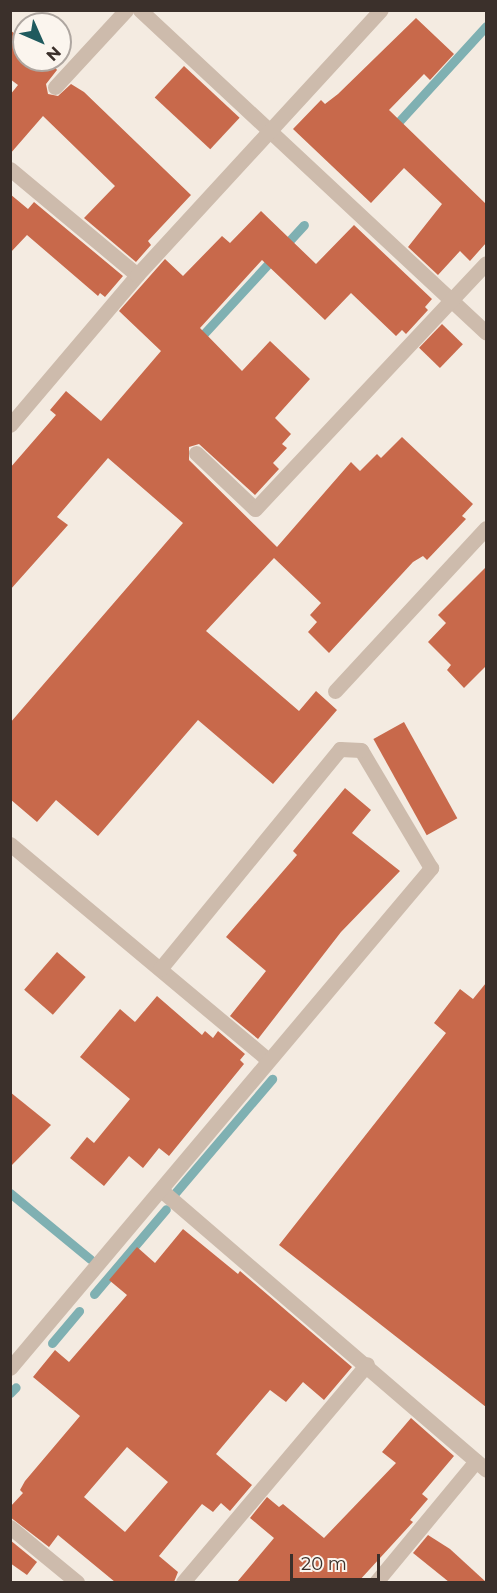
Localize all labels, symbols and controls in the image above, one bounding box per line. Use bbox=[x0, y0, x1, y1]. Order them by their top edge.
north arrow bbox=[12, 12, 72, 72]
text: N bbox=[42, 42, 65, 65]
scale bar bbox=[293, 1542, 383, 1580]
text: 20 m bbox=[301, 1553, 347, 1575]

